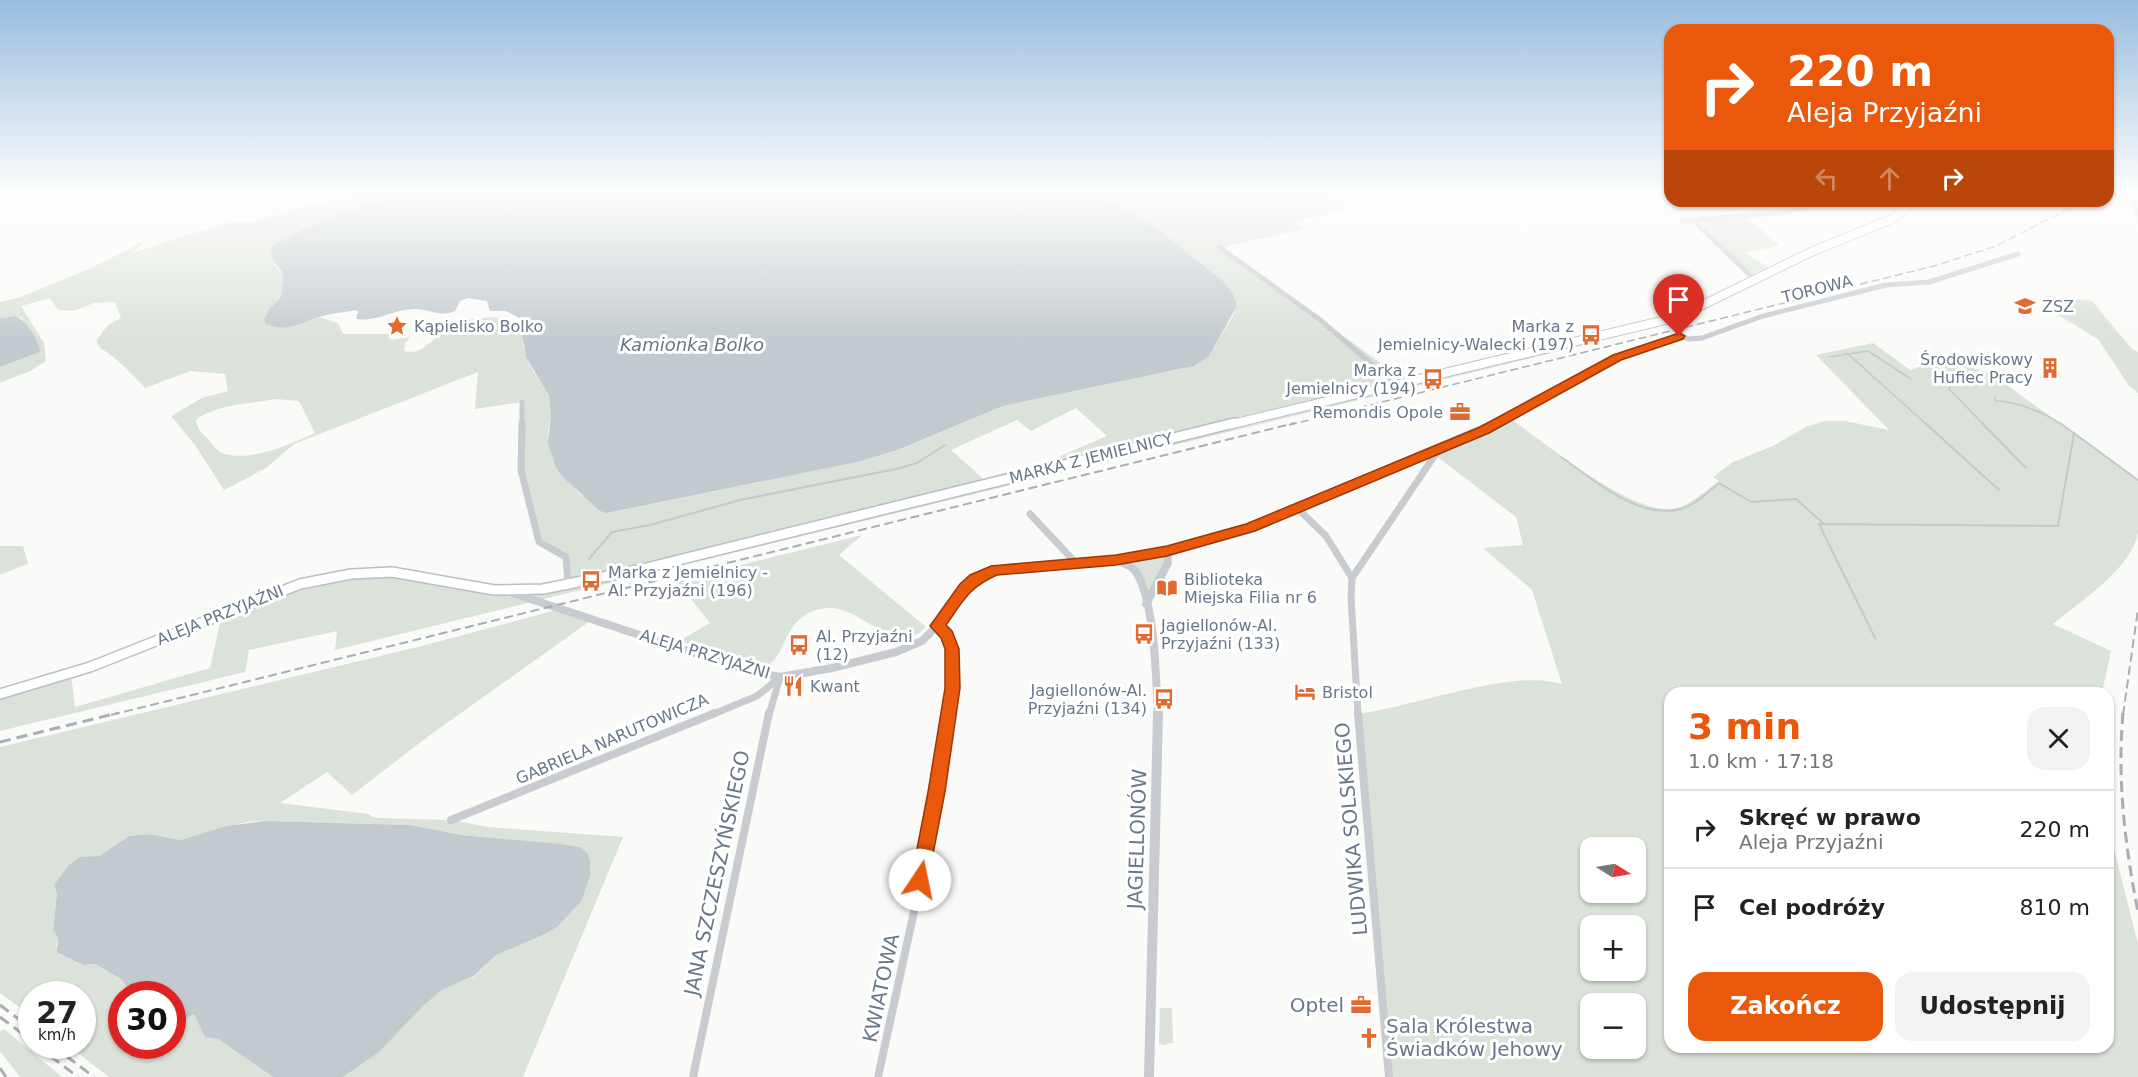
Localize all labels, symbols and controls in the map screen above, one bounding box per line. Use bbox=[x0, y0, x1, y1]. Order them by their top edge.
text: 220 m bbox=[1787, 47, 1933, 96]
icon: right bbox=[1688, 48, 1766, 126]
text: Aleja Przyjaźni bbox=[1787, 97, 1982, 128]
icon: left bbox=[1810, 162, 1843, 195]
icon: ahead bbox=[1873, 162, 1906, 195]
icon: right bbox=[1936, 162, 1969, 195]
street label: TOROWA bbox=[1779, 271, 1854, 307]
pin bbox=[1653, 274, 1704, 336]
icon: arrive bbox=[1662, 283, 1695, 316]
school or university icon: ZSZ bbox=[2013, 294, 2037, 318]
place label: ZSZ bbox=[2042, 297, 2074, 316]
place icon: Kąpielisko Bolko bbox=[385, 314, 409, 338]
place label: Kąpielisko Bolko bbox=[414, 317, 543, 336]
place label: Marka z Jemielnicy-Walecki (197) bbox=[1377, 317, 1574, 354]
bus stop icon: Marka z Jemielnicy-Walecki (197) bbox=[1579, 323, 1603, 347]
water label: Kamionka Bolko bbox=[620, 334, 764, 355]
place label: Środowiskowy Hufiec Pracy bbox=[1920, 350, 2033, 387]
building icon: Środowiskowy Hufiec Pracy bbox=[2038, 356, 2062, 380]
place label: Marka z Jemielnicy (194) bbox=[1285, 361, 1416, 398]
bus stop icon: Marka z Jemielnicy (194) bbox=[1421, 367, 1445, 391]
office icon: Remondis Opole bbox=[1448, 400, 1472, 424]
place label: Remondis Opole bbox=[1312, 403, 1443, 422]
street label: MARKA Z JEMIELNICY bbox=[1007, 428, 1175, 488]
place label: Marka z Jemielnicy - Al. Przyjaźni (196) bbox=[608, 563, 768, 600]
bus stop icon: Marka z Jemielnicy - Al. Przyjaźni (196) bbox=[579, 569, 603, 593]
place label: Biblioteka Miejska Filia nr 6 bbox=[1184, 570, 1317, 607]
library icon: Biblioteka Miejska Filia nr 6 bbox=[1155, 576, 1179, 600]
street label: ALEJA PRZYJAŹNI bbox=[154, 581, 286, 649]
place label: Jagiellonów-Al. Przyjaźni (133) bbox=[1160, 616, 1280, 653]
bus stop icon: Jagiellonów-Al. Przyjaźni (133) bbox=[1132, 622, 1156, 646]
street label: ALEJA PRZYJAŹNI bbox=[638, 625, 772, 683]
place label: Al. Przyjaźni (12) bbox=[816, 627, 913, 664]
bus stop icon: Al. Przyjaźni (12) bbox=[787, 633, 811, 657]
restaurant icon: Kwant bbox=[781, 674, 805, 698]
place label: Kwant bbox=[810, 677, 860, 696]
hotel icon: Bristol bbox=[1293, 680, 1317, 704]
place label: Jagiellonów-Al. Przyjaźni (134) bbox=[1028, 681, 1147, 718]
place label: Bristol bbox=[1322, 683, 1373, 702]
bus stop icon: Jagiellonów-Al. Przyjaźni (134) bbox=[1152, 687, 1176, 711]
street label: GABRIELA NARUTOWICZA bbox=[513, 690, 711, 788]
text: 3 min bbox=[1688, 706, 1801, 747]
button: close bbox=[2027, 707, 2090, 770]
street label: LUDWIKA SOLSKIEGO bbox=[1330, 721, 1372, 937]
street label: JANA SZCZESZYŃSKIEGO bbox=[679, 748, 755, 1000]
text: 1.0 km · 17:18 bbox=[1688, 749, 1834, 773]
street label: JAGIELLONÓW bbox=[1122, 768, 1151, 912]
text: Skręć w prawo bbox=[1739, 805, 1921, 830]
icon: right bbox=[1688, 813, 1721, 846]
text: 220 m bbox=[2020, 817, 2090, 842]
text: Aleja Przyjaźni bbox=[1739, 830, 1884, 854]
north arrow bbox=[1580, 837, 1646, 903]
map controls bbox=[1580, 837, 1646, 1059]
position arrow bbox=[888, 848, 952, 912]
icon: arrive bbox=[1688, 891, 1721, 924]
text: Cel podróży bbox=[1739, 895, 1885, 920]
text: 810 m bbox=[2020, 895, 2090, 920]
button: + bbox=[1580, 915, 1646, 981]
street label: KWIATOWA bbox=[858, 931, 904, 1045]
button: Zakończ bbox=[1688, 972, 1883, 1041]
button: Udostępnij bbox=[1895, 972, 2090, 1041]
speed limit sign: 30 bbox=[108, 981, 186, 1059]
place label: Optel bbox=[1290, 993, 1344, 1017]
office icon: Optel bbox=[1349, 993, 1373, 1017]
button: − bbox=[1580, 993, 1646, 1059]
text: 27 bbox=[36, 995, 78, 1030]
place label: Sala Królestwa Świadków Jehowy bbox=[1386, 1014, 1563, 1061]
text: km/h bbox=[38, 1026, 76, 1044]
church icon: Sala Królestwa Świadków Jehowy bbox=[1357, 1026, 1381, 1050]

